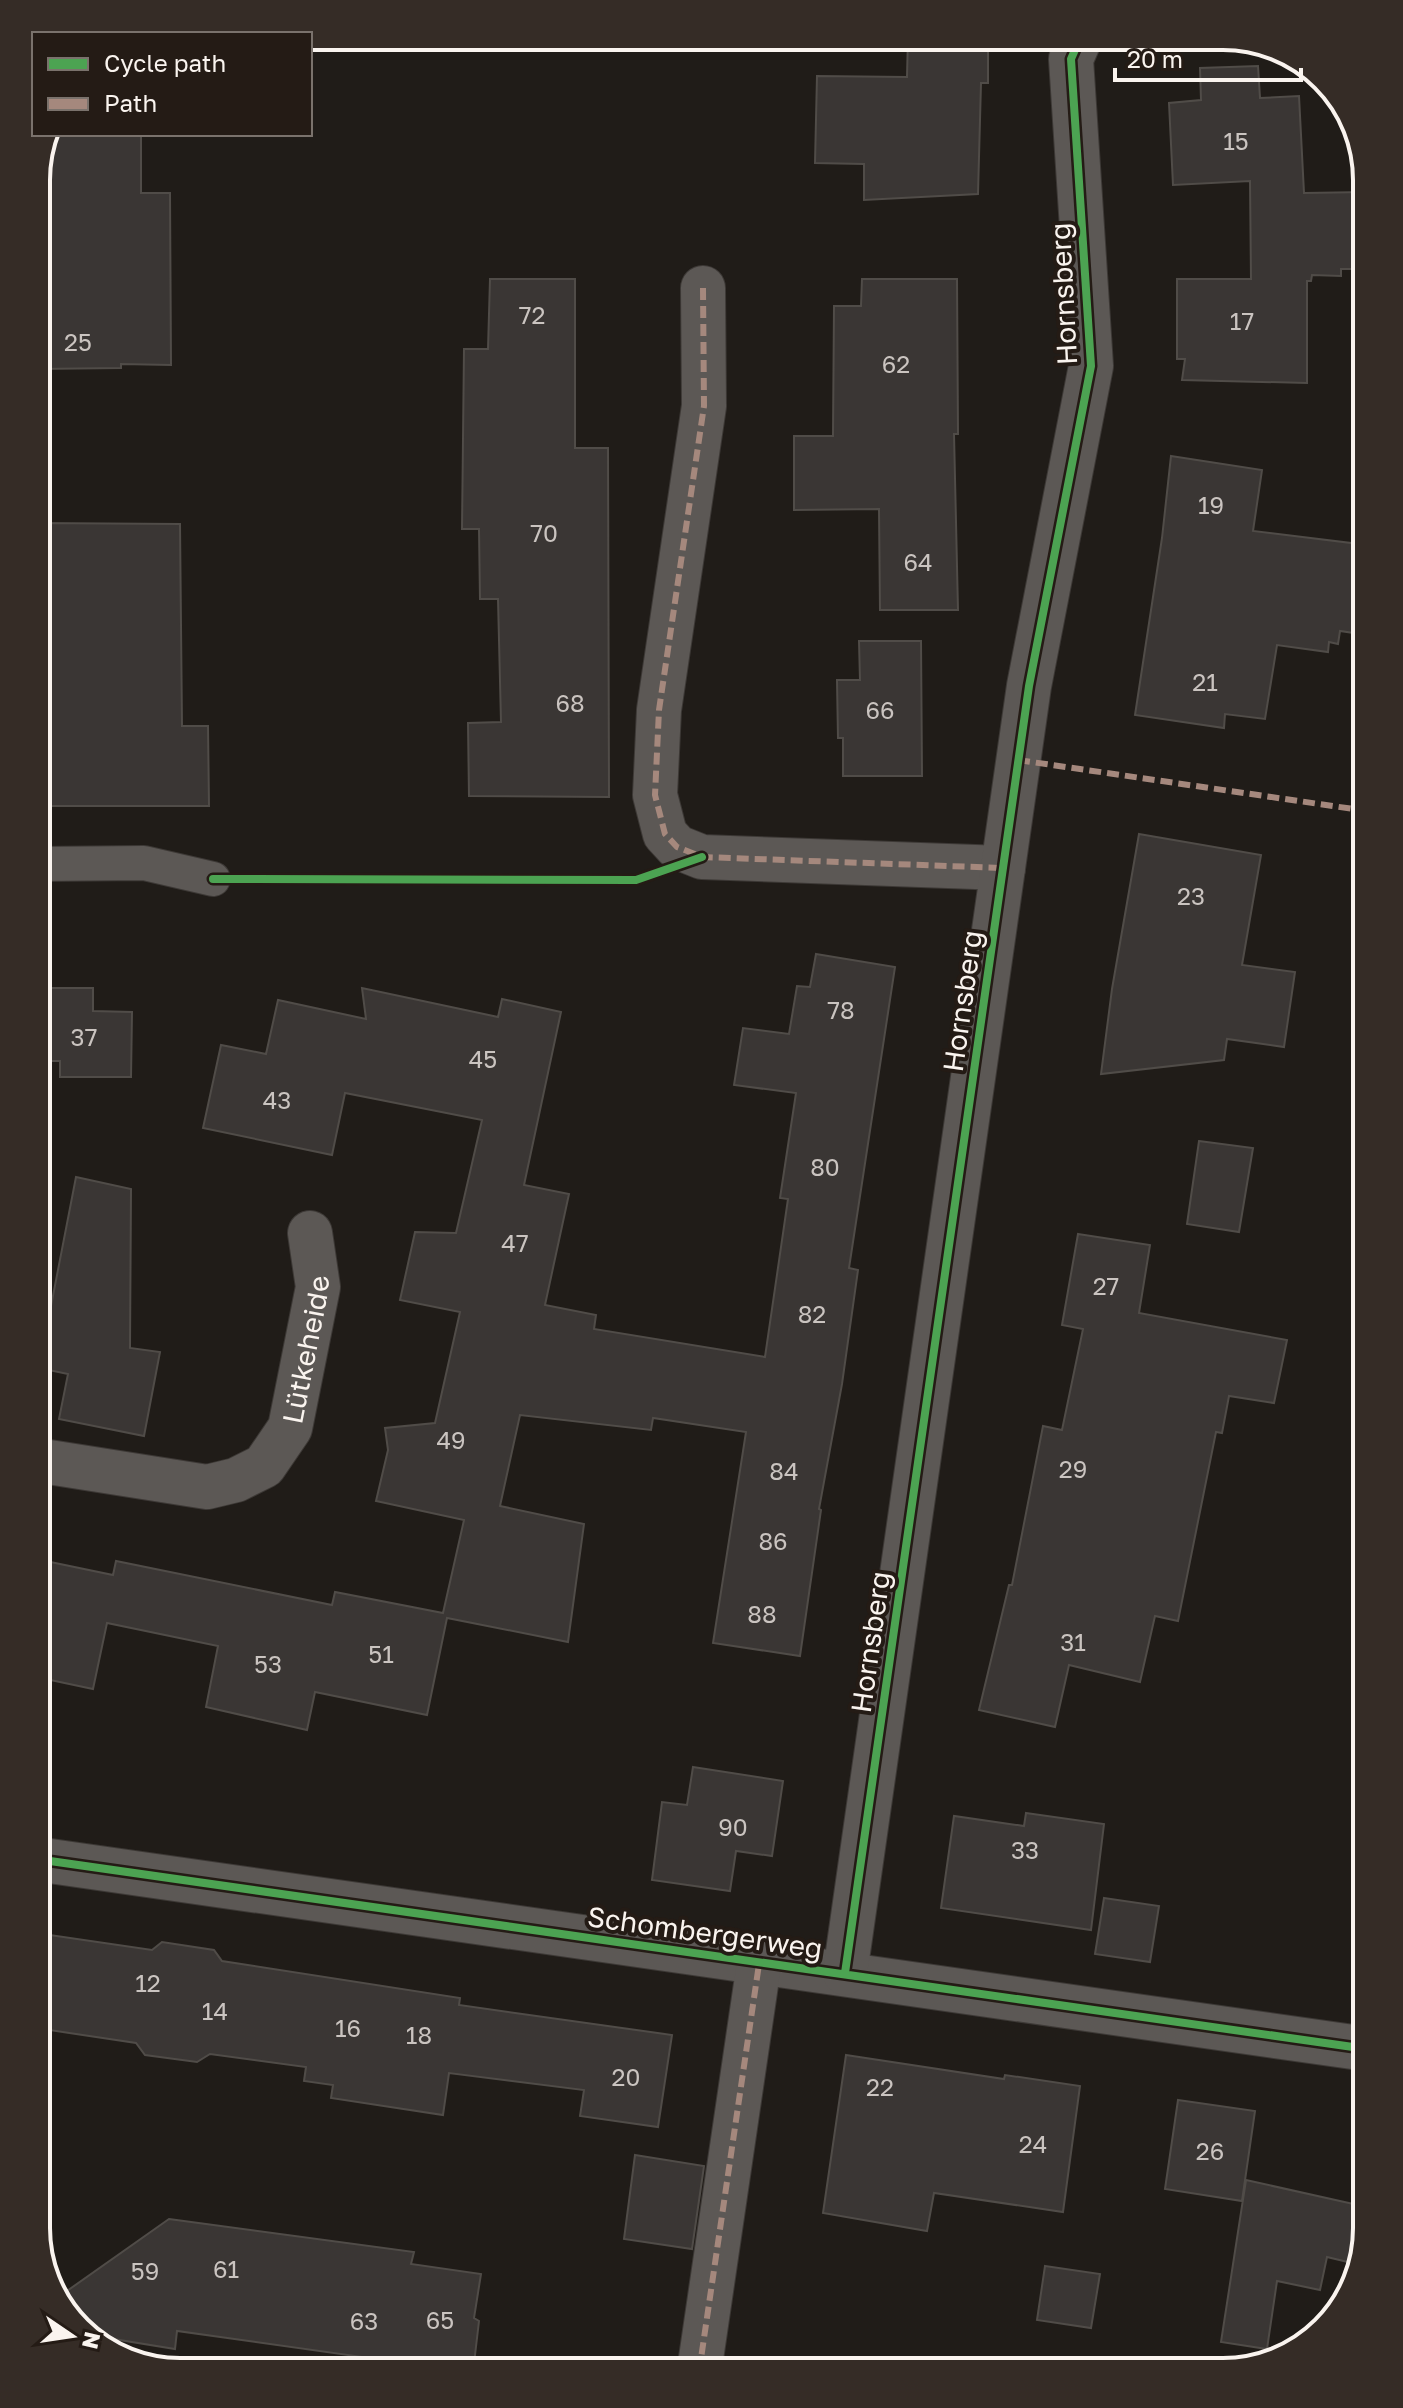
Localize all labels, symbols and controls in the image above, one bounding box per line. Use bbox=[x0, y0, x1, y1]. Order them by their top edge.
legend bbox=[32, 32, 312, 136]
scale bar bbox=[1115, 32, 1301, 82]
text: 20 m bbox=[1127, 44, 1183, 73]
text: Cycle path bbox=[104, 48, 226, 77]
text: Path bbox=[104, 88, 157, 117]
house number: 15 bbox=[1223, 126, 1249, 155]
street label: Hornsberg bbox=[1043, 222, 1083, 366]
house number: 72 bbox=[519, 300, 545, 329]
house number: 17 bbox=[1230, 306, 1254, 335]
house number: 25 bbox=[64, 327, 92, 356]
house number: 62 bbox=[882, 349, 910, 378]
house number: 19 bbox=[1198, 490, 1224, 519]
house number: 70 bbox=[530, 518, 558, 547]
house number: 64 bbox=[903, 547, 933, 576]
house number: 21 bbox=[1192, 667, 1218, 696]
house number: 68 bbox=[555, 688, 585, 717]
house number: 66 bbox=[865, 695, 895, 724]
house number: 23 bbox=[1177, 881, 1205, 910]
street label: Hornsberg bbox=[936, 928, 988, 1074]
house number: 78 bbox=[827, 995, 855, 1024]
house number: 37 bbox=[71, 1022, 97, 1051]
house number: 45 bbox=[469, 1044, 497, 1073]
house number: 43 bbox=[263, 1085, 291, 1114]
house number: 80 bbox=[810, 1152, 840, 1181]
house number: 47 bbox=[501, 1228, 529, 1257]
house number: 27 bbox=[1093, 1271, 1119, 1300]
street label: Lütkeheide bbox=[275, 1274, 335, 1426]
house number: 82 bbox=[798, 1299, 826, 1328]
house number: 49 bbox=[436, 1425, 466, 1454]
house number: 29 bbox=[1059, 1454, 1087, 1483]
house number: 84 bbox=[769, 1456, 799, 1485]
house number: 86 bbox=[758, 1526, 788, 1555]
street label: Hornsberg bbox=[844, 1569, 896, 1715]
house number: 88 bbox=[747, 1599, 777, 1628]
house number: 31 bbox=[1060, 1627, 1086, 1656]
house number: 51 bbox=[368, 1639, 394, 1668]
house number: 53 bbox=[254, 1649, 282, 1678]
house number: 90 bbox=[718, 1812, 748, 1841]
house number: 33 bbox=[1011, 1835, 1039, 1864]
street label: Schombergerweg bbox=[585, 1899, 825, 1965]
house number: 12 bbox=[135, 1968, 161, 1997]
house number: 14 bbox=[202, 1996, 228, 2025]
house number: 16 bbox=[335, 2013, 361, 2042]
house number: 18 bbox=[406, 2020, 432, 2049]
house number: 20 bbox=[612, 2062, 640, 2091]
house number: 22 bbox=[866, 2072, 894, 2101]
house number: 24 bbox=[1019, 2129, 1047, 2158]
house number: 26 bbox=[1196, 2136, 1224, 2165]
house number: 61 bbox=[213, 2254, 239, 2283]
house number: 59 bbox=[131, 2256, 159, 2285]
north arrow bbox=[32, 2296, 112, 2376]
house number: 65 bbox=[426, 2305, 454, 2334]
house number: 63 bbox=[350, 2306, 378, 2335]
text: N bbox=[77, 2329, 107, 2352]

